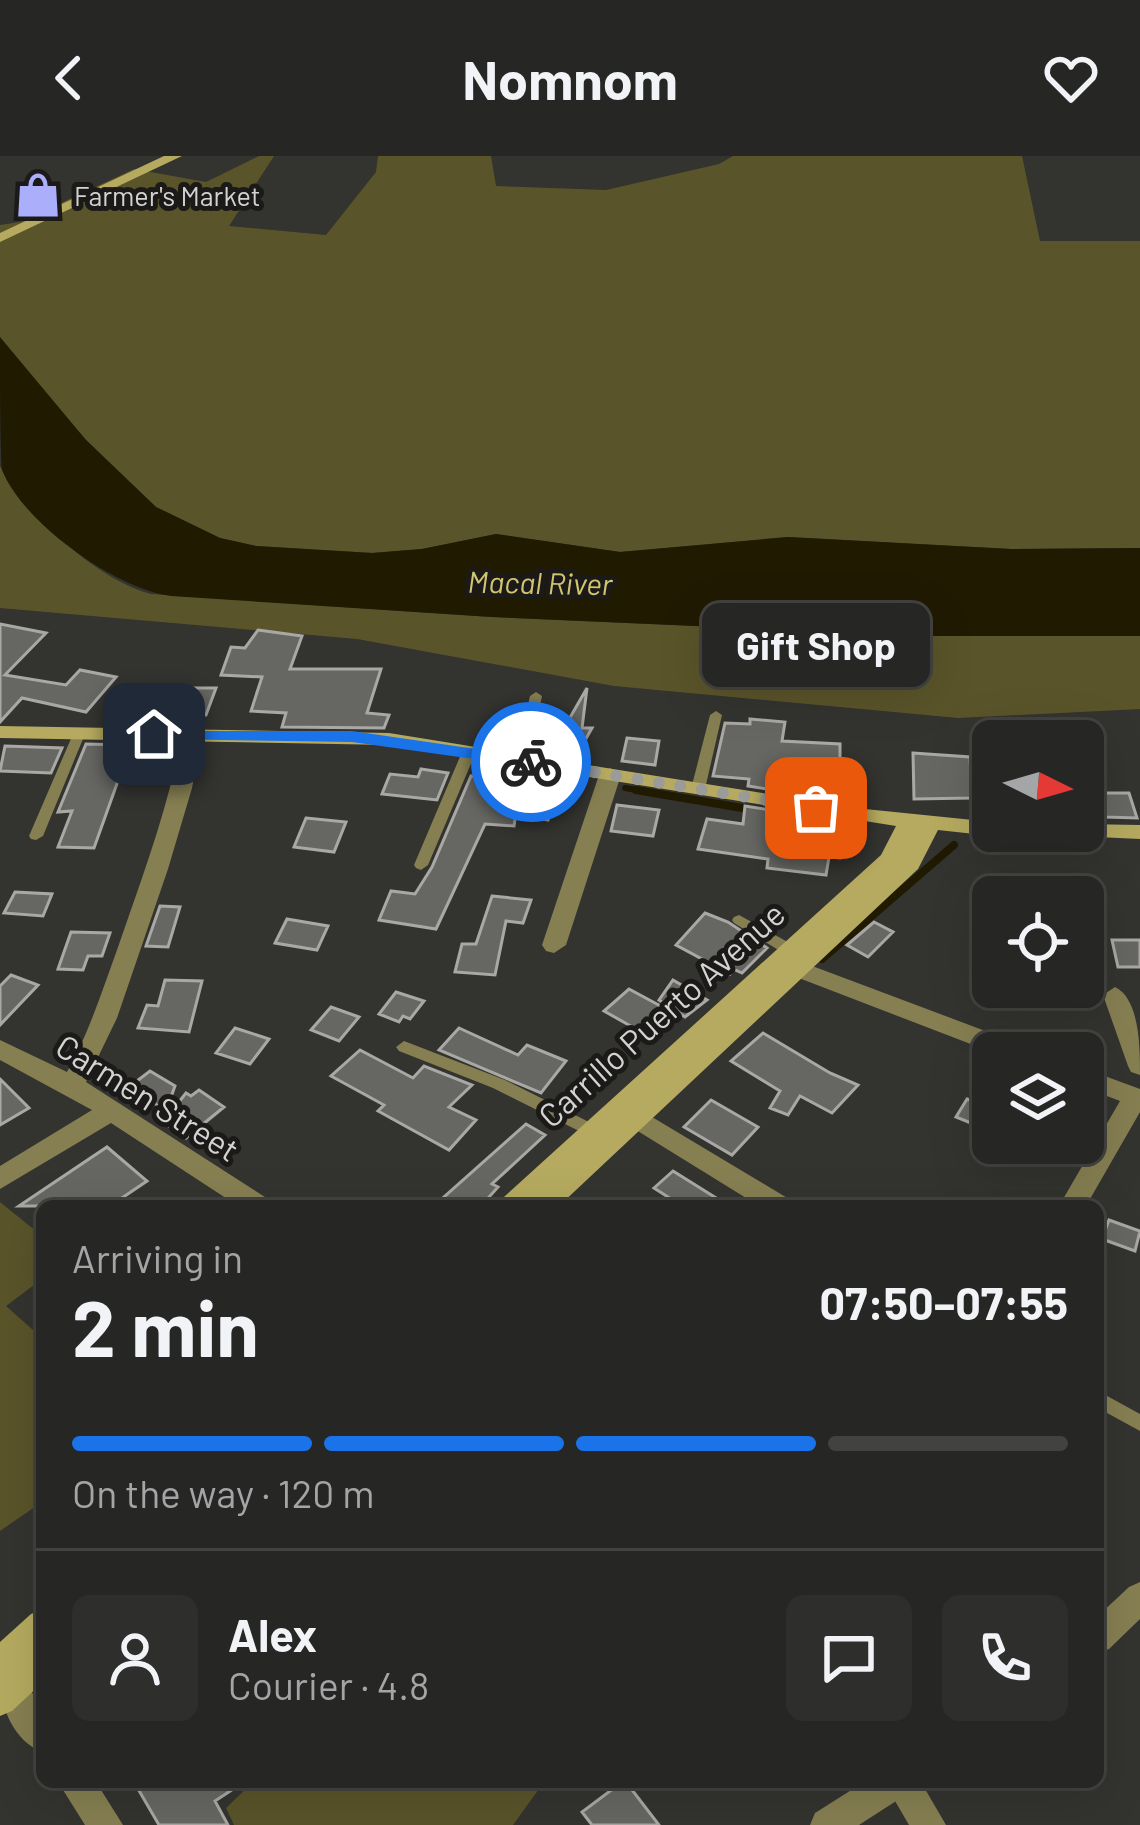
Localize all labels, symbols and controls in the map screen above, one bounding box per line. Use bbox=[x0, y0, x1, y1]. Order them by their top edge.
icon: back bbox=[36, 45, 102, 111]
icon: heart bbox=[1038, 45, 1104, 111]
text: Nomnom bbox=[462, 46, 678, 111]
shop icon: Farmer's Market bbox=[13, 170, 63, 220]
place label: Farmer's Market bbox=[74, 179, 261, 211]
water label: Macal River bbox=[467, 563, 614, 601]
callout: Gift Shop bbox=[702, 604, 930, 688]
text: Gift Shop bbox=[736, 621, 896, 668]
pin bbox=[103, 683, 205, 785]
icon: home bbox=[121, 701, 187, 767]
courier bbox=[471, 702, 591, 822]
north arrow bbox=[972, 720, 1104, 852]
map controls bbox=[972, 720, 1104, 1164]
icon: bike bbox=[498, 729, 564, 795]
pin bbox=[765, 757, 867, 859]
icon: bag bbox=[783, 775, 849, 841]
button: locate bbox=[972, 876, 1104, 1008]
street label: Carrillo Puerto Avenue bbox=[530, 893, 792, 1135]
street label: Carmen Street bbox=[49, 1025, 247, 1169]
button: layers bbox=[972, 1032, 1104, 1164]
text: Arriving in bbox=[72, 1234, 243, 1281]
text: 07:50–07:55 bbox=[819, 1275, 1068, 1329]
text: 2 min bbox=[72, 1279, 259, 1373]
text: On the way · 120 m bbox=[72, 1469, 374, 1516]
button: person bbox=[72, 1595, 198, 1721]
button: chat bbox=[786, 1595, 912, 1721]
button: phone bbox=[942, 1595, 1068, 1721]
text: Alex bbox=[228, 1607, 317, 1661]
text: Courier · 4.8 bbox=[228, 1661, 429, 1708]

